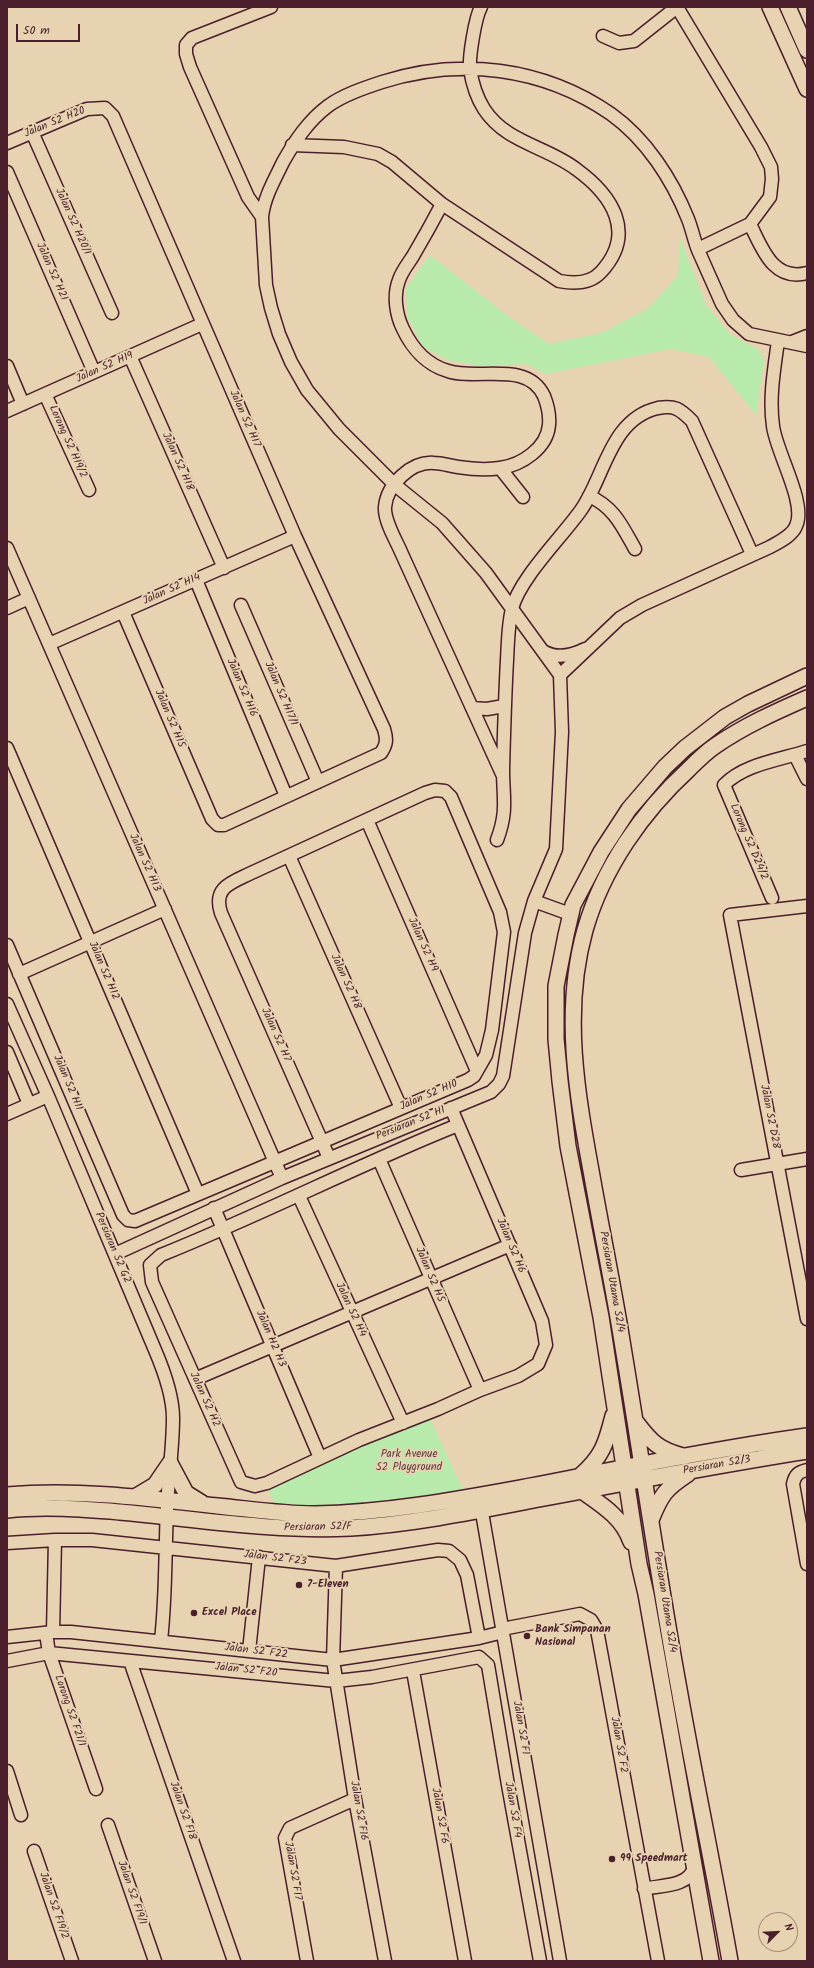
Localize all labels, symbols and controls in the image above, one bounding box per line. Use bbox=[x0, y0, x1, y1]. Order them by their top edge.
scale bar bbox=[18, 16, 82, 42]
text: 50 m bbox=[23, 21, 50, 40]
street label: Jalan S2 H20 bbox=[23, 105, 87, 141]
street label: Jalan S2 H20/1 bbox=[51, 187, 93, 257]
street label: Jalan S2 H21 bbox=[32, 241, 70, 303]
street label: Jalan S2 H19 bbox=[74, 350, 136, 386]
street label: Jalan S2 H17 bbox=[226, 388, 262, 450]
street label: Lorong S2 H19/2 bbox=[45, 404, 89, 480]
street label: Jalan S2 H18 bbox=[158, 431, 196, 493]
street label: Jalan S2 H14 bbox=[141, 571, 203, 609]
street label: Jalan S2 H16 bbox=[223, 657, 259, 719]
street label: Jalan S2 H17/1 bbox=[261, 660, 299, 728]
street label: Jalan S2 H15 bbox=[151, 688, 187, 750]
street label: Lorong S2 D24/2 bbox=[726, 802, 770, 882]
street label: Jalan S2 H13 bbox=[125, 832, 163, 894]
street label: Jalan S2 H9 bbox=[404, 916, 440, 974]
street label: Jalan S2 H12 bbox=[85, 940, 121, 1002]
street label: Jalan S2 H8 bbox=[327, 952, 363, 1012]
street label: Jalan S2 H7 bbox=[257, 1006, 293, 1064]
street label: Jalan S2 H11 bbox=[49, 1053, 85, 1113]
street label: Jalan S2 H10 bbox=[398, 1078, 460, 1114]
street label: Jalan S2 D28 bbox=[756, 1084, 782, 1150]
street label: Persiaran S2 H1 bbox=[374, 1104, 448, 1144]
street label: Persiaran S2 G2 bbox=[91, 1211, 133, 1285]
street label: Jalan S2 H6 bbox=[492, 1216, 528, 1276]
street label: Persiaran Utama S2/4 bbox=[596, 1230, 626, 1334]
street label: Jalan S2 H5 bbox=[412, 1246, 446, 1304]
street label: Jalan S2 H4 bbox=[332, 1281, 368, 1339]
street label: Jalan H2 H3 bbox=[252, 1309, 288, 1369]
street label: Jalan S2 H2 bbox=[186, 1370, 222, 1430]
park label: Park Avenue S2 Playground bbox=[376, 1448, 442, 1474]
street label: Persiaran S2/3 bbox=[682, 1454, 752, 1478]
street label: Persiaran S2/F bbox=[284, 1521, 352, 1535]
street label: Jalan S2 F23 bbox=[243, 1549, 307, 1569]
street label: Persiaran Utama S2/4 bbox=[649, 1550, 679, 1654]
place label: 7-Eleven bbox=[307, 1578, 348, 1592]
marker: 7-Eleven bbox=[294, 1580, 304, 1590]
place label: Excel Place bbox=[202, 1606, 257, 1620]
marker: Excel Place bbox=[189, 1608, 199, 1618]
place label: Bank Simpanan Nasional bbox=[535, 1623, 610, 1649]
marker: Bank Simpanan Nasional bbox=[522, 1631, 532, 1641]
street label: Jalan S2 F22 bbox=[224, 1642, 288, 1662]
street label: Jalan S2 F20 bbox=[214, 1661, 278, 1681]
street label: Lorong S2 F21/1 bbox=[51, 1674, 87, 1748]
street label: Jalan S2 F1 bbox=[509, 1700, 531, 1756]
street label: Jalan S2 F2 bbox=[607, 1716, 629, 1774]
street label: Jalan S2 F18 bbox=[166, 1780, 198, 1842]
street label: Jalan S2 F16 bbox=[346, 1780, 370, 1842]
street label: Jalan S2 F4 bbox=[501, 1781, 523, 1839]
street label: Jalan S2 F6 bbox=[428, 1787, 450, 1845]
street label: Jalan S2 F17 bbox=[280, 1841, 304, 1901]
place label: 99 Speedmart bbox=[620, 1852, 688, 1866]
marker: 99 Speedmart bbox=[607, 1854, 617, 1864]
street label: Jalan S2 F19/1 bbox=[114, 1859, 148, 1927]
street label: Jalan S2 F19/2 bbox=[35, 1871, 71, 1941]
north arrow bbox=[758, 1912, 798, 1952]
text: N bbox=[778, 1921, 798, 1934]

